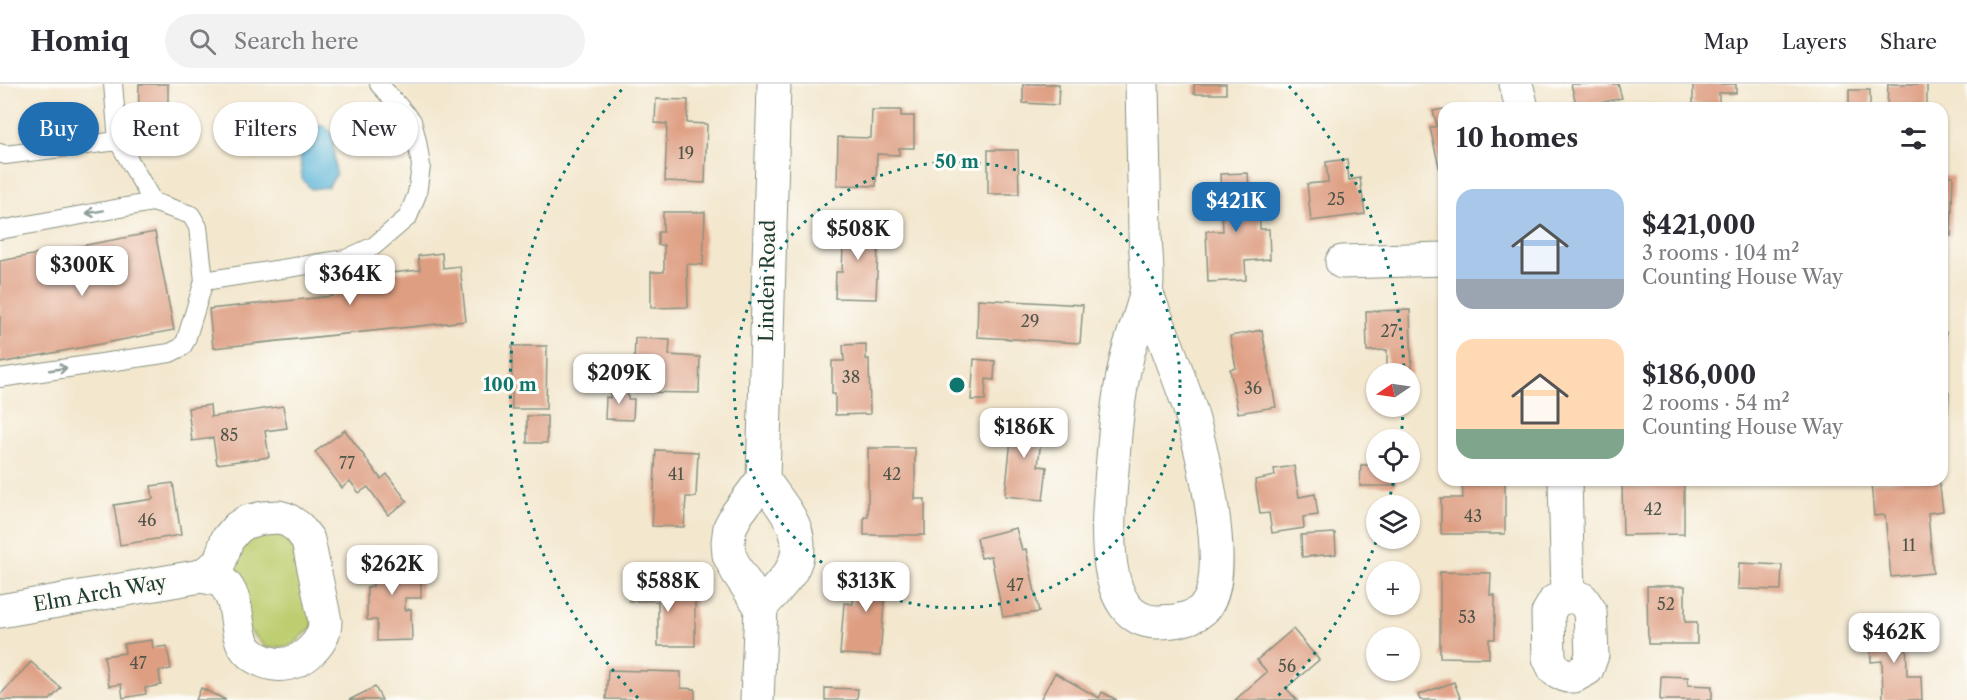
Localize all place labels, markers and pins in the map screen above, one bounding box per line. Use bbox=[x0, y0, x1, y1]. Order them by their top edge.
pin: $421K bbox=[1194, 182, 1278, 233]
pin: $508K bbox=[816, 210, 900, 261]
pin: $300K bbox=[40, 246, 124, 297]
pin: $364K bbox=[308, 255, 392, 306]
pin: $209K bbox=[577, 354, 661, 405]
centre of rings bbox=[947, 375, 967, 395]
pin: $186K bbox=[982, 408, 1066, 459]
pin: $262K bbox=[350, 545, 434, 596]
pin: $588K bbox=[626, 562, 710, 613]
pin: $313K bbox=[824, 562, 908, 613]
pin: $462K bbox=[1852, 613, 1936, 664]

